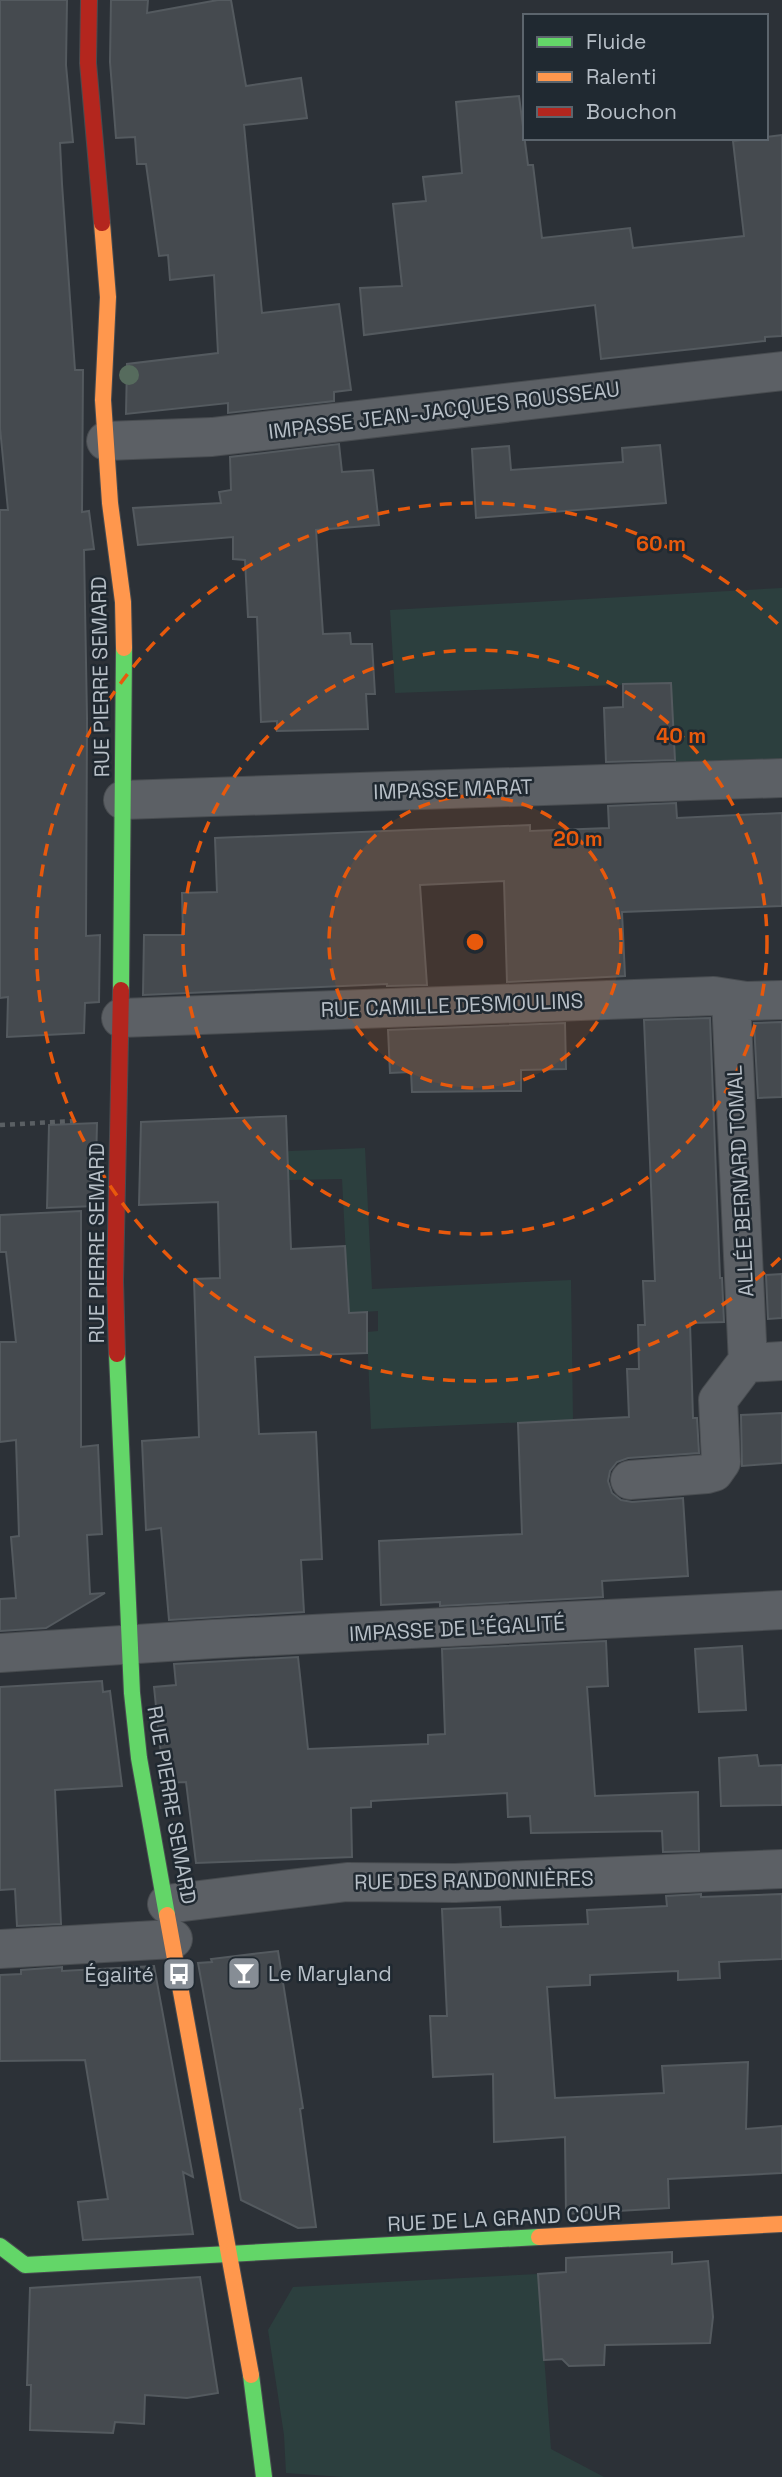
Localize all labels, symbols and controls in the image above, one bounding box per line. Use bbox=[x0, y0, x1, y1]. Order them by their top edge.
legend bbox=[523, 14, 768, 140]
text: Fluide bbox=[586, 28, 646, 55]
text: Ralenti bbox=[586, 63, 656, 90]
text: Bouchon bbox=[586, 98, 677, 125]
street label: IMPASSE JEAN-JACQUES ROUSSEAU bbox=[267, 375, 621, 445]
text: 60 m bbox=[636, 530, 686, 557]
street label: RUE PIERRE SEMARD bbox=[85, 576, 115, 778]
text: 40 m bbox=[656, 722, 706, 749]
street label: IMPASSE MARAT bbox=[373, 773, 533, 805]
text: 20 m bbox=[553, 825, 603, 852]
centre of rings bbox=[463, 930, 487, 954]
street label: RUE CAMILLE DESMOULINS bbox=[320, 987, 584, 1023]
street label: ALLÉE BERNARD TOMAL bbox=[720, 1064, 760, 1298]
street label: RUE PIERRE SEMARD bbox=[83, 1143, 110, 1344]
street label: IMPASSE DE L'ÉGALITÉ bbox=[348, 1609, 566, 1647]
street label: RUE PIERRE SEMARD bbox=[141, 1704, 203, 1906]
street label: RUE DES RANDONNIÈRES bbox=[354, 1864, 594, 1896]
bar icon: Le Maryland bbox=[225, 1954, 263, 1992]
bus stop icon: Égalité bbox=[160, 1955, 198, 1993]
place label: Le Maryland bbox=[268, 1960, 392, 1987]
place label: Égalité bbox=[85, 1961, 154, 1988]
street label: RUE DE LA GRAND COUR bbox=[387, 2198, 621, 2238]

